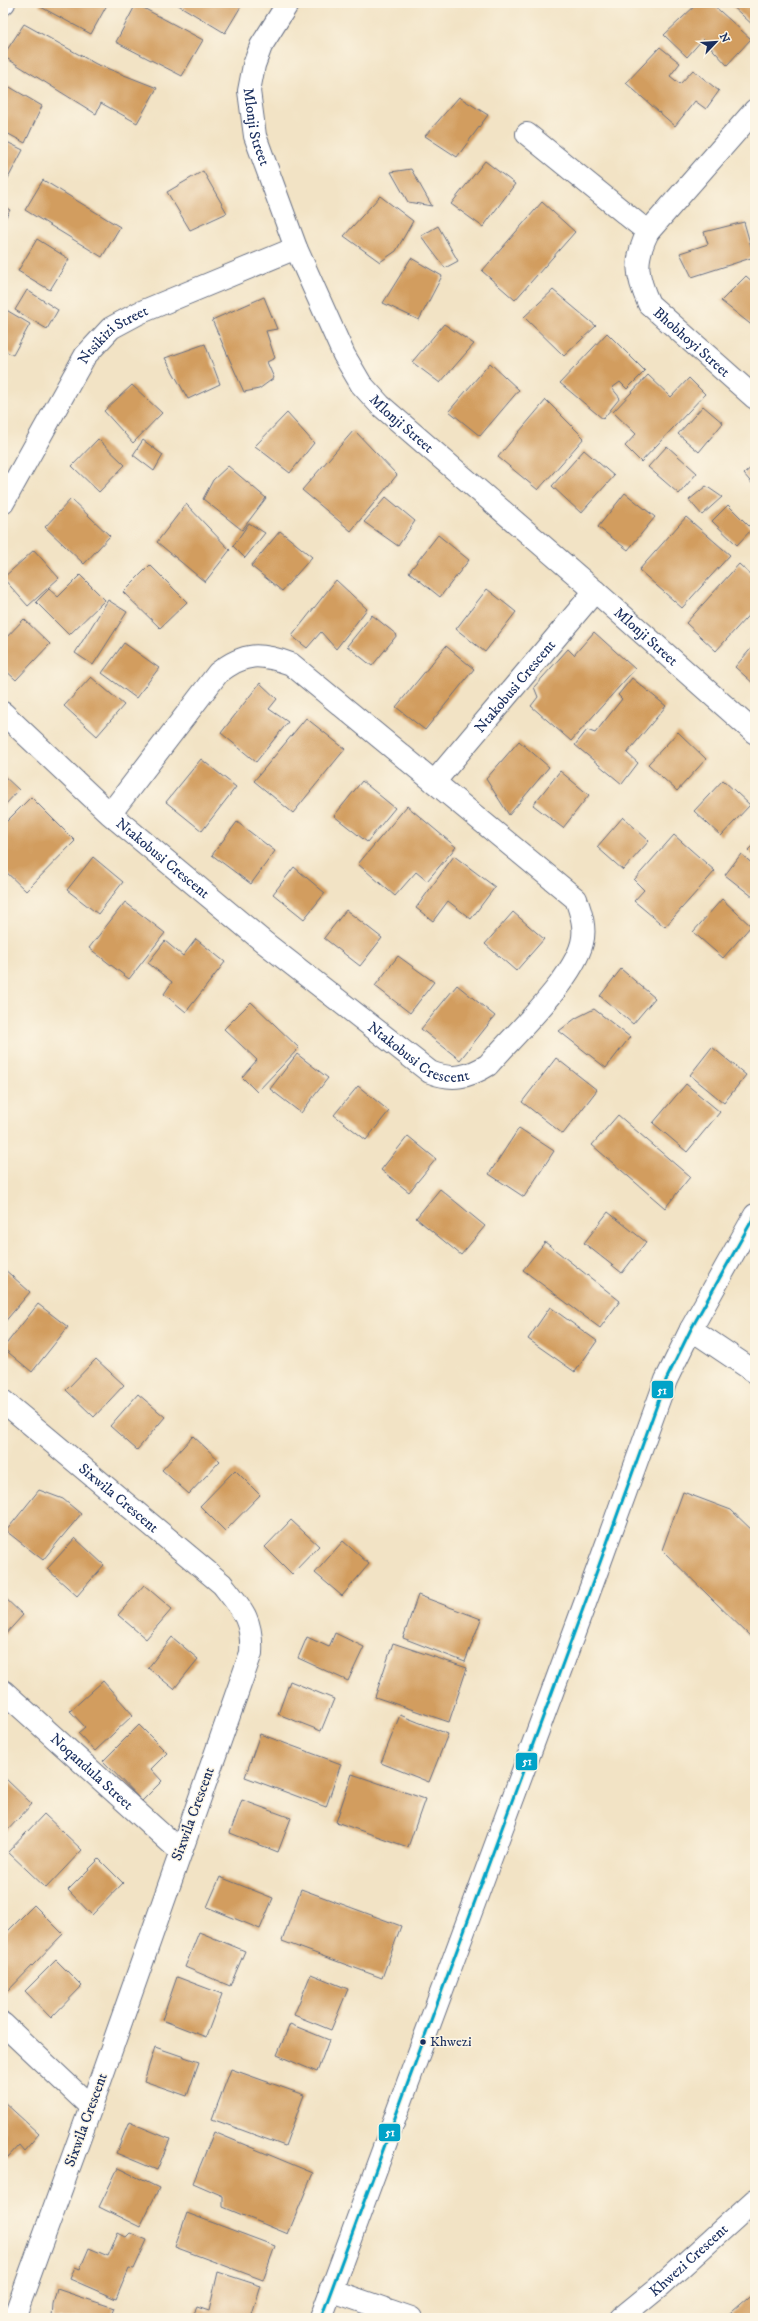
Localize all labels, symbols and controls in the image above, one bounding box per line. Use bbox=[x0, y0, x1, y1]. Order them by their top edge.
north arrow bbox=[696, 22, 736, 62]
text: N bbox=[716, 31, 732, 45]
street label: Mlonji Street bbox=[239, 87, 275, 168]
street label: Ntsikizi Street bbox=[73, 301, 151, 367]
street label: Bhobhoyi Street bbox=[650, 303, 734, 381]
street label: Mlonji Street bbox=[365, 390, 438, 457]
street label: Mlonji Street bbox=[610, 603, 682, 670]
street label: Ntakobusi Crescent bbox=[470, 635, 560, 737]
street label: Ntakobusi Crescent bbox=[112, 814, 214, 903]
street label: Ntakobusi Crescent bbox=[364, 1018, 472, 1086]
line badge: 51 bbox=[651, 1380, 674, 1399]
text: 51 bbox=[656, 1384, 667, 1398]
street label: Sixwila Crescent bbox=[75, 1459, 163, 1537]
street label: Noqandula Street bbox=[47, 1729, 138, 1814]
line badge: 51 bbox=[515, 1752, 538, 1771]
text: 51 bbox=[521, 1755, 532, 1769]
street label: Sixwila Crescent bbox=[167, 1764, 219, 1864]
place label: Khwezi bbox=[430, 2033, 472, 2051]
marker: Khwezi bbox=[418, 2037, 428, 2047]
street label: Sixwila Crescent bbox=[60, 2070, 112, 2170]
line badge: 51 bbox=[378, 2123, 401, 2142]
text: 51 bbox=[384, 2126, 395, 2140]
street label: Khwezi Crescent bbox=[645, 2220, 732, 2301]

